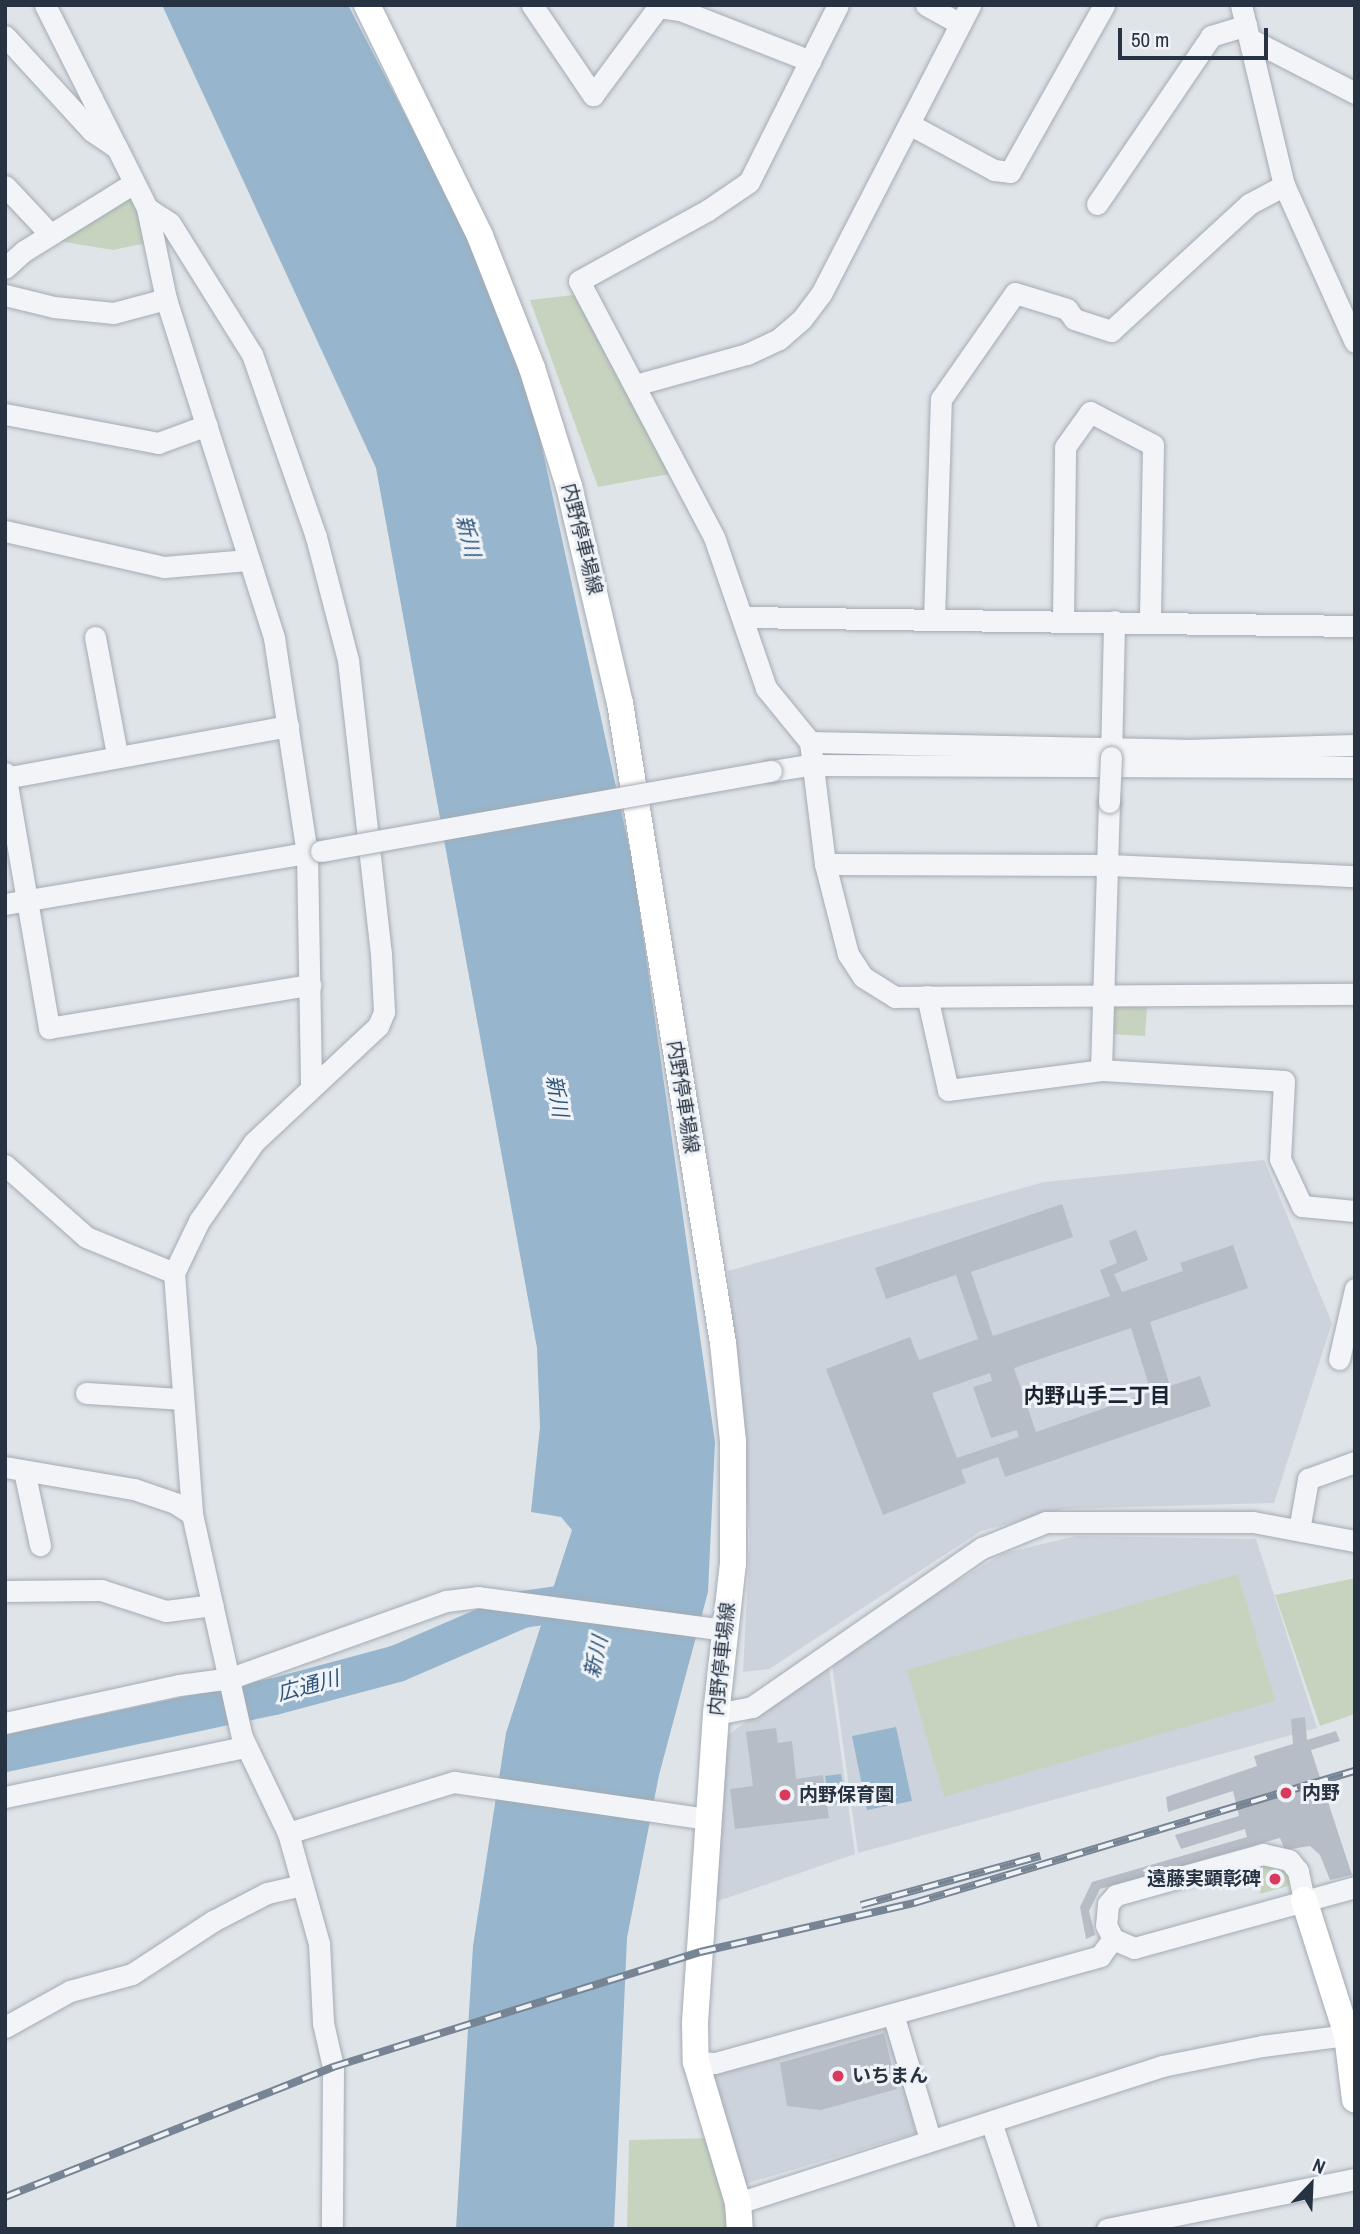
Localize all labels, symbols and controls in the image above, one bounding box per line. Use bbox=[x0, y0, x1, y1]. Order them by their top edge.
scale bar bbox=[1122, 14, 1272, 58]
text: 50 m bbox=[1131, 25, 1169, 54]
street label: 内野停車場線 bbox=[557, 481, 607, 597]
water label: 新川 bbox=[451, 513, 485, 559]
street label: 内野停車場線 bbox=[663, 1039, 703, 1155]
water label: 新川 bbox=[541, 1073, 573, 1119]
district label: 内野山手二丁目 bbox=[1024, 1383, 1170, 1409]
street label: 内野停車場線 bbox=[705, 1601, 739, 1717]
water label: 新川 bbox=[579, 1634, 613, 1680]
water label: 広通川 bbox=[274, 1666, 342, 1706]
place label: 内野 bbox=[1302, 1782, 1340, 1804]
marker: 内野 bbox=[1276, 1783, 1296, 1803]
place label: 内野保育園 bbox=[799, 1784, 894, 1806]
marker: 内野保育園 bbox=[777, 1787, 793, 1803]
place label: 遠藤実顕彰碑 bbox=[1147, 1868, 1261, 1890]
marker: 遠藤実顕彰碑 bbox=[1267, 1871, 1283, 1887]
place label: いちまん bbox=[852, 2065, 928, 2087]
marker: いちまん bbox=[830, 2068, 846, 2084]
north arrow bbox=[1276, 2150, 1346, 2220]
text: N bbox=[1309, 2152, 1329, 2180]

